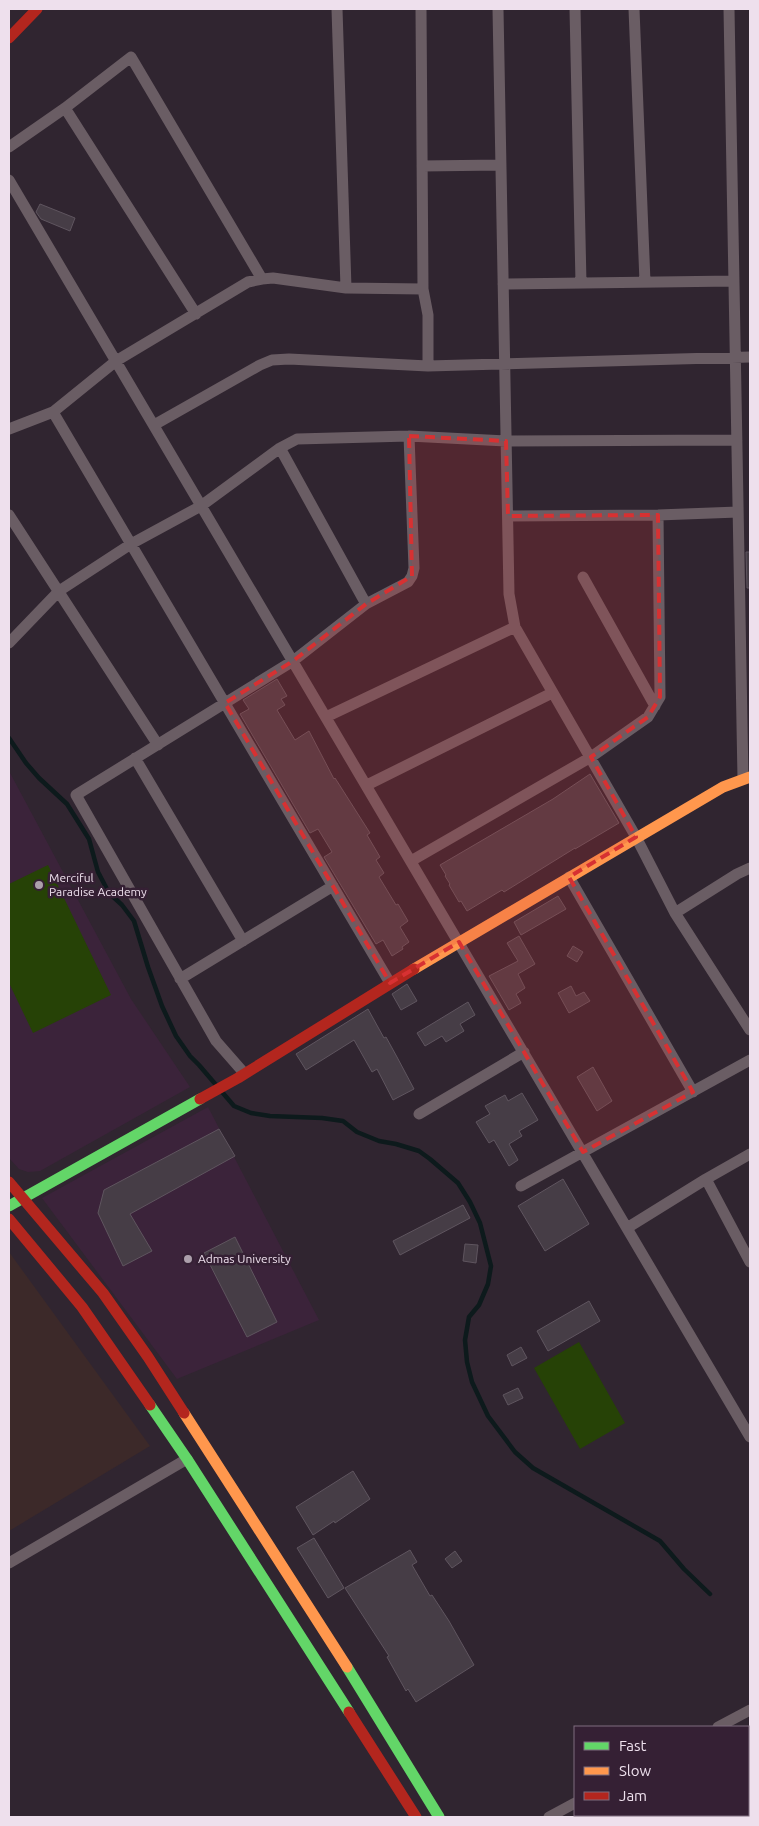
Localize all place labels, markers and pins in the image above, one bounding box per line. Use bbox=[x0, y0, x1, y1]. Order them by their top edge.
place label: Merciful Paradise Academy bbox=[49, 871, 147, 898]
marker: Merciful Paradise Academy bbox=[33, 879, 45, 891]
place label: Admas University bbox=[198, 1252, 291, 1265]
marker: Admas University bbox=[182, 1253, 194, 1265]

